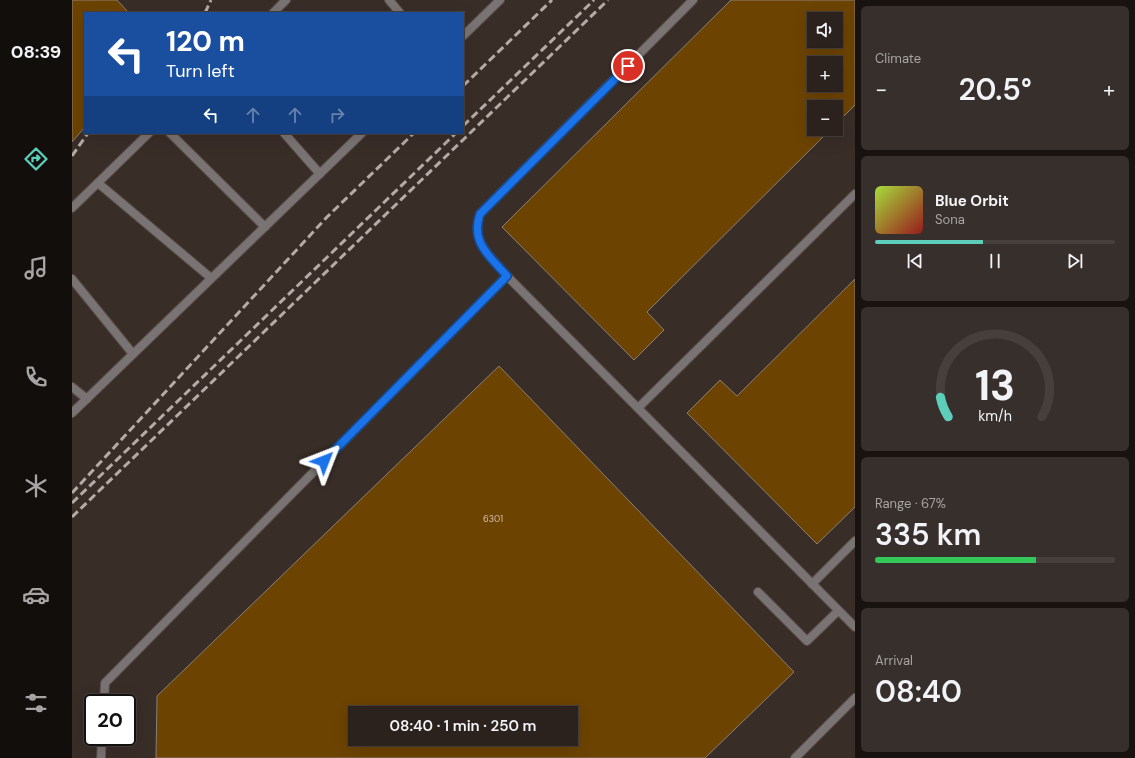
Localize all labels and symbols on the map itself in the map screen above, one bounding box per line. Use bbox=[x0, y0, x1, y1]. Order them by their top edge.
pin bbox=[611, 49, 645, 83]
position arrow bbox=[303, 440, 345, 482]
house number: 6301 bbox=[483, 513, 503, 525]
speed limit sign: 20 bbox=[84, 694, 136, 746]

